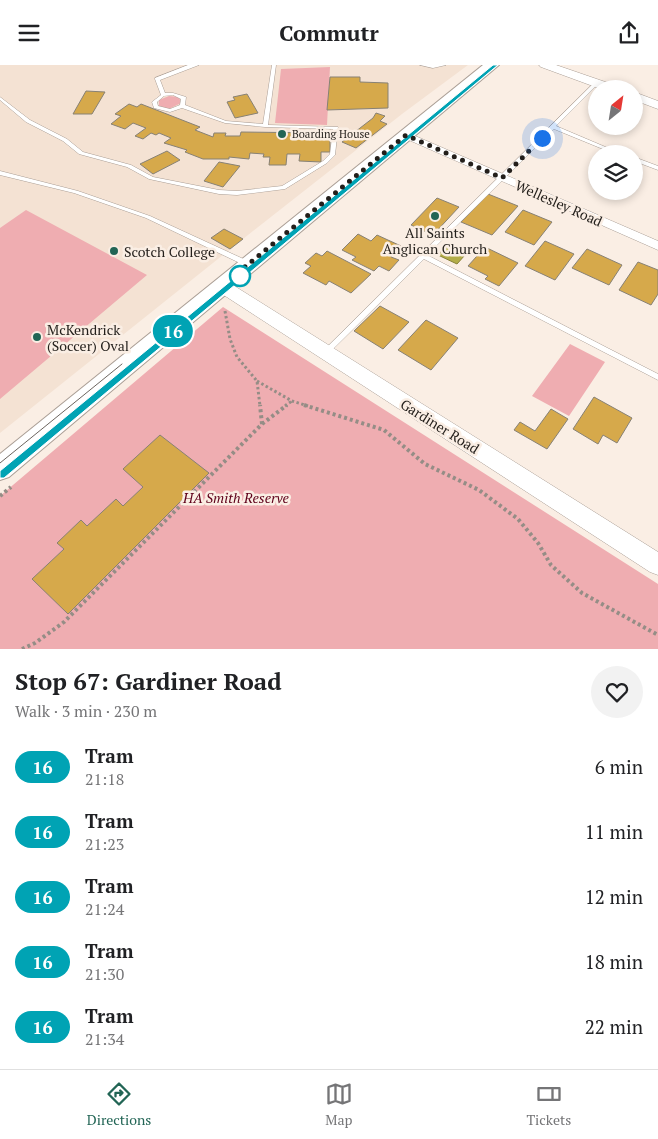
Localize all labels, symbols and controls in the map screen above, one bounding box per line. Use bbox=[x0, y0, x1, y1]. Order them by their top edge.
text: Commutr bbox=[279, 18, 379, 47]
icon: menu bbox=[15, 19, 43, 47]
icon: share bbox=[615, 19, 643, 47]
north arrow bbox=[588, 80, 642, 135]
map controls bbox=[588, 80, 643, 200]
your location bbox=[530, 126, 555, 151]
place label: Boarding House bbox=[292, 127, 370, 141]
marker: Boarding House bbox=[276, 128, 288, 140]
button: layers bbox=[588, 145, 643, 200]
street label: Wellesley Road bbox=[512, 175, 606, 231]
marker: All Saints Anglican Church bbox=[429, 210, 441, 222]
place label: All Saints Anglican Church bbox=[383, 223, 487, 258]
place label: Scotch College bbox=[124, 242, 215, 261]
marker: Scotch College bbox=[108, 245, 120, 257]
unlabelled marker bbox=[229, 265, 251, 287]
line badge: 16 bbox=[150, 315, 196, 347]
text: 16 bbox=[163, 319, 183, 343]
place label: McKendrick (Soccer) Oval bbox=[47, 320, 129, 355]
marker: McKendrick (Soccer) Oval bbox=[31, 331, 43, 343]
street label: Gardiner Road bbox=[397, 394, 483, 458]
park label: HA Smith Reserve bbox=[182, 488, 290, 507]
text: Stop 67: Gardiner Road bbox=[15, 665, 282, 697]
button: heart bbox=[591, 666, 643, 718]
text: Walk · 3 min · 230 m bbox=[15, 700, 157, 722]
text: Tram bbox=[85, 743, 133, 768]
text: 6 min bbox=[595, 754, 643, 779]
text: 16 bbox=[32, 755, 53, 779]
text: 21:18 bbox=[85, 768, 124, 790]
text: Tram bbox=[85, 808, 133, 833]
text: 11 min bbox=[585, 819, 643, 844]
text: 16 bbox=[32, 820, 53, 844]
text: 21:23 bbox=[85, 833, 124, 855]
text: Tram bbox=[85, 873, 133, 898]
text: 12 min bbox=[585, 884, 643, 909]
text: 16 bbox=[32, 885, 53, 909]
text: 21:24 bbox=[85, 898, 124, 920]
text: Tram bbox=[85, 938, 133, 963]
text: 18 min bbox=[585, 949, 643, 974]
text: 16 bbox=[32, 950, 53, 974]
text: 21:30 bbox=[85, 963, 124, 985]
text: Tram bbox=[85, 1003, 133, 1028]
text: 22 min bbox=[585, 1014, 643, 1039]
text: 16 bbox=[32, 1015, 53, 1039]
text: 21:34 bbox=[85, 1028, 124, 1050]
tab: Directions bbox=[87, 1080, 151, 1129]
tab: Map bbox=[325, 1080, 353, 1129]
tab: Tickets bbox=[526, 1080, 571, 1129]

